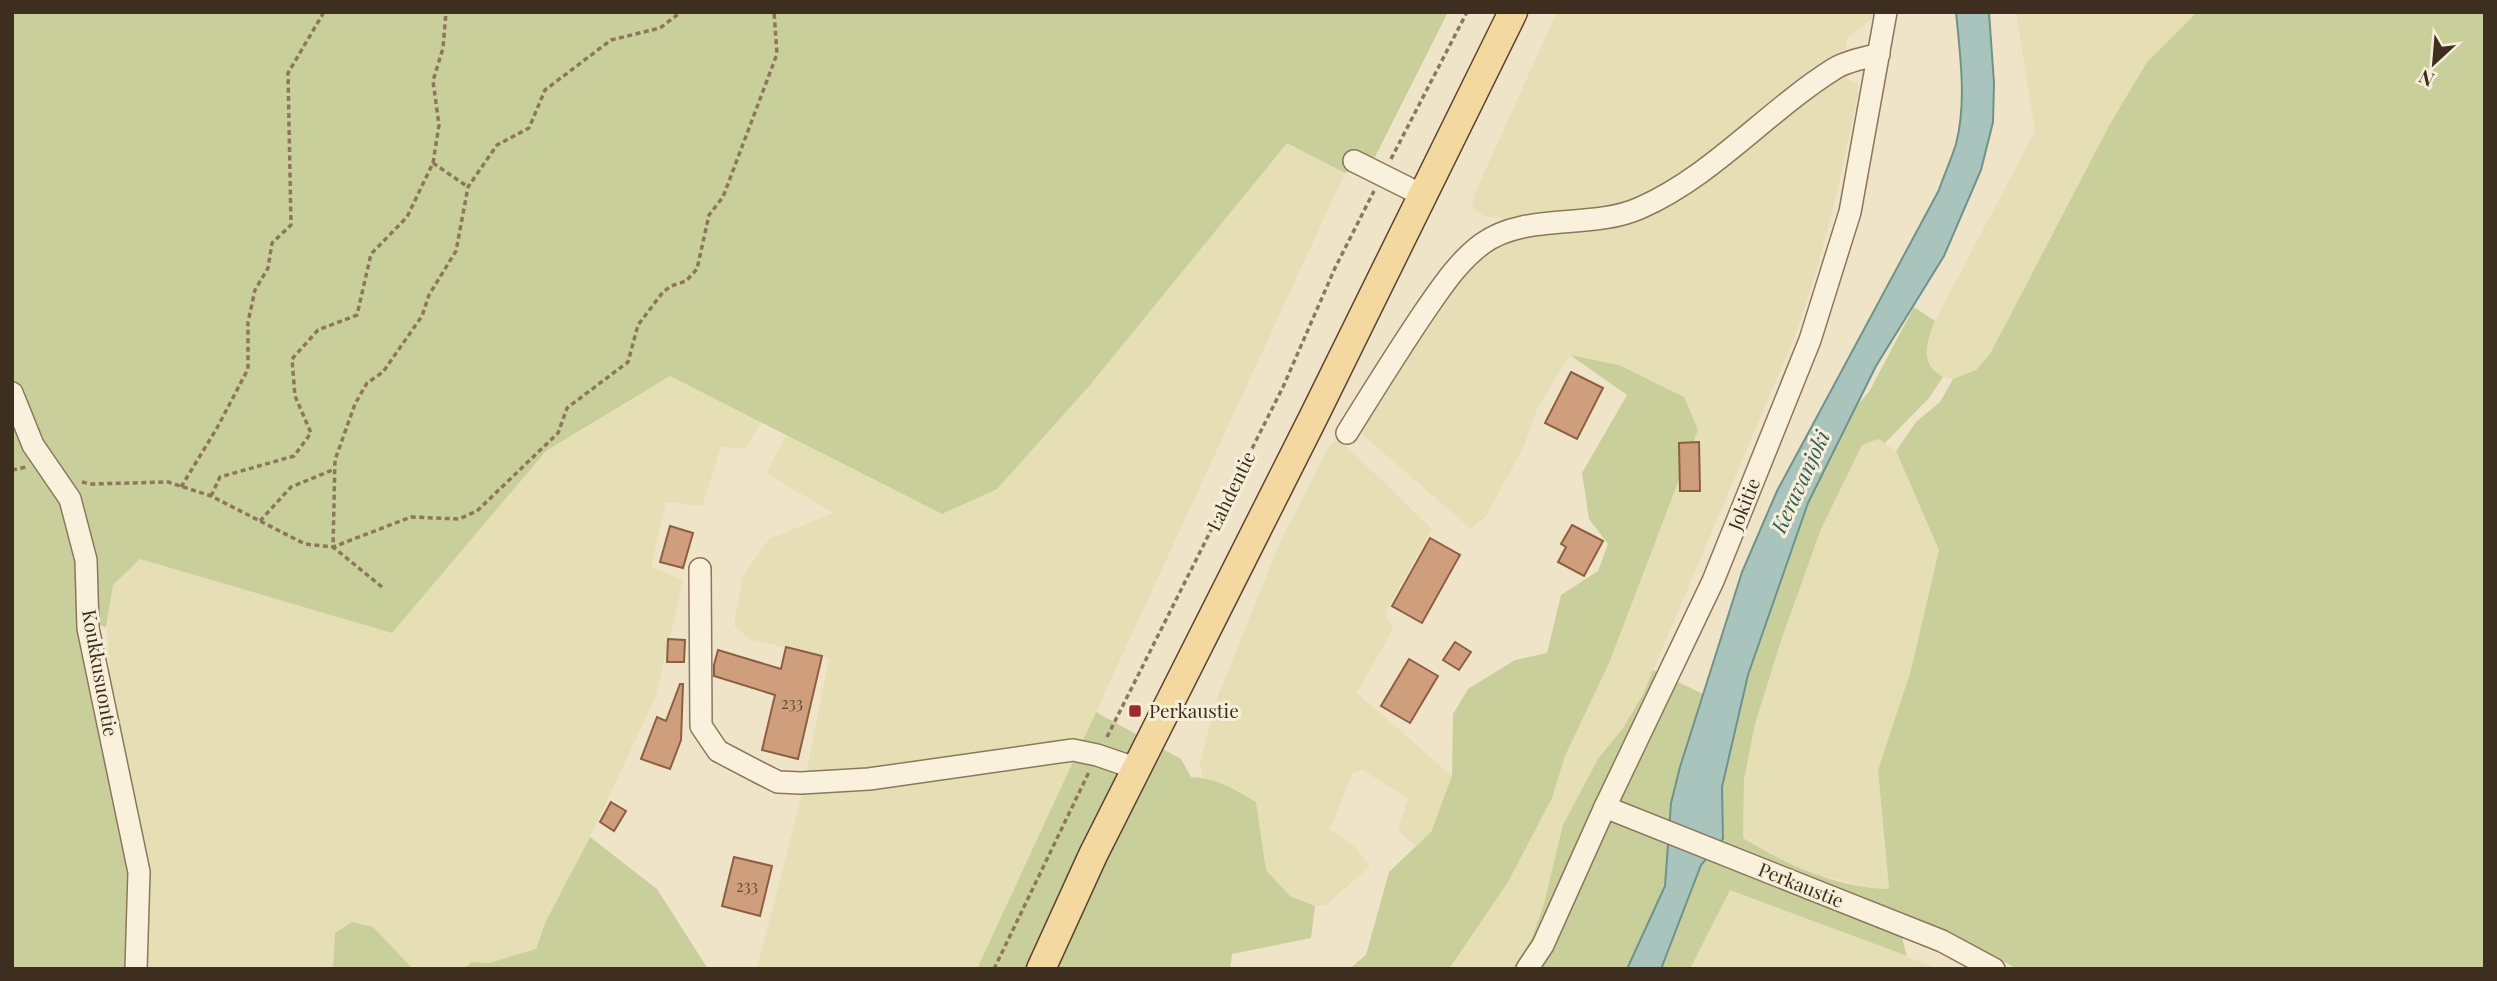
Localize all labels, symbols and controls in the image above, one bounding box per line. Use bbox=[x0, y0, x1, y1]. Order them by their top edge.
north arrow bbox=[2399, 28, 2469, 98]
text: N bbox=[2414, 64, 2438, 94]
water label: Keravanjoki bbox=[1763, 425, 1835, 538]
street label: Lahdentie bbox=[1200, 446, 1261, 535]
street label: Jokitie bbox=[1721, 474, 1765, 534]
street label: Koukkusuontie bbox=[77, 607, 125, 738]
house number: 233 bbox=[781, 692, 803, 713]
place label: Perkaustie bbox=[1149, 697, 1239, 723]
marker: Perkaustie bbox=[1127, 703, 1143, 719]
street label: Perkaustie bbox=[1755, 855, 1848, 913]
house number: 233 bbox=[736, 875, 758, 896]

